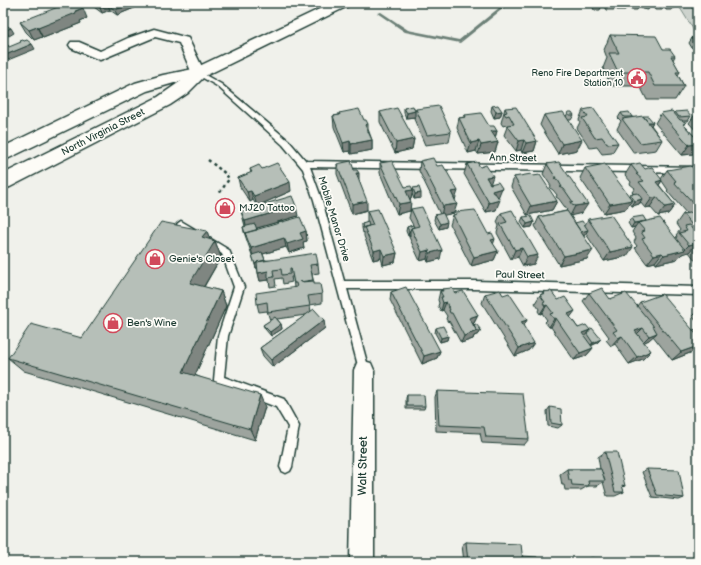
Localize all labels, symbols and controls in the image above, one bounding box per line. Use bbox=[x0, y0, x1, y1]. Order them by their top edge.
public building icon: Reno Fire Department Station 10 bbox=[626, 67, 648, 89]
place label: Reno Fire Department Station 10 bbox=[532, 68, 623, 89]
street label: North Virginia Street bbox=[59, 106, 147, 158]
street label: Ann Street bbox=[489, 152, 537, 164]
street label: Mobile Manor Drive bbox=[315, 175, 353, 263]
shop icon: MJ20 Tattoo bbox=[214, 197, 236, 219]
place label: MJ20 Tattoo bbox=[239, 202, 295, 214]
shop icon: Genie's Closet bbox=[144, 248, 166, 270]
place label: Genie's Closet bbox=[169, 253, 234, 265]
street label: Paul Street bbox=[495, 269, 545, 281]
shop icon: Ben's Wine bbox=[102, 312, 124, 334]
place label: Ben's Wine bbox=[127, 317, 177, 329]
street label: Walt Street bbox=[355, 436, 371, 496]

